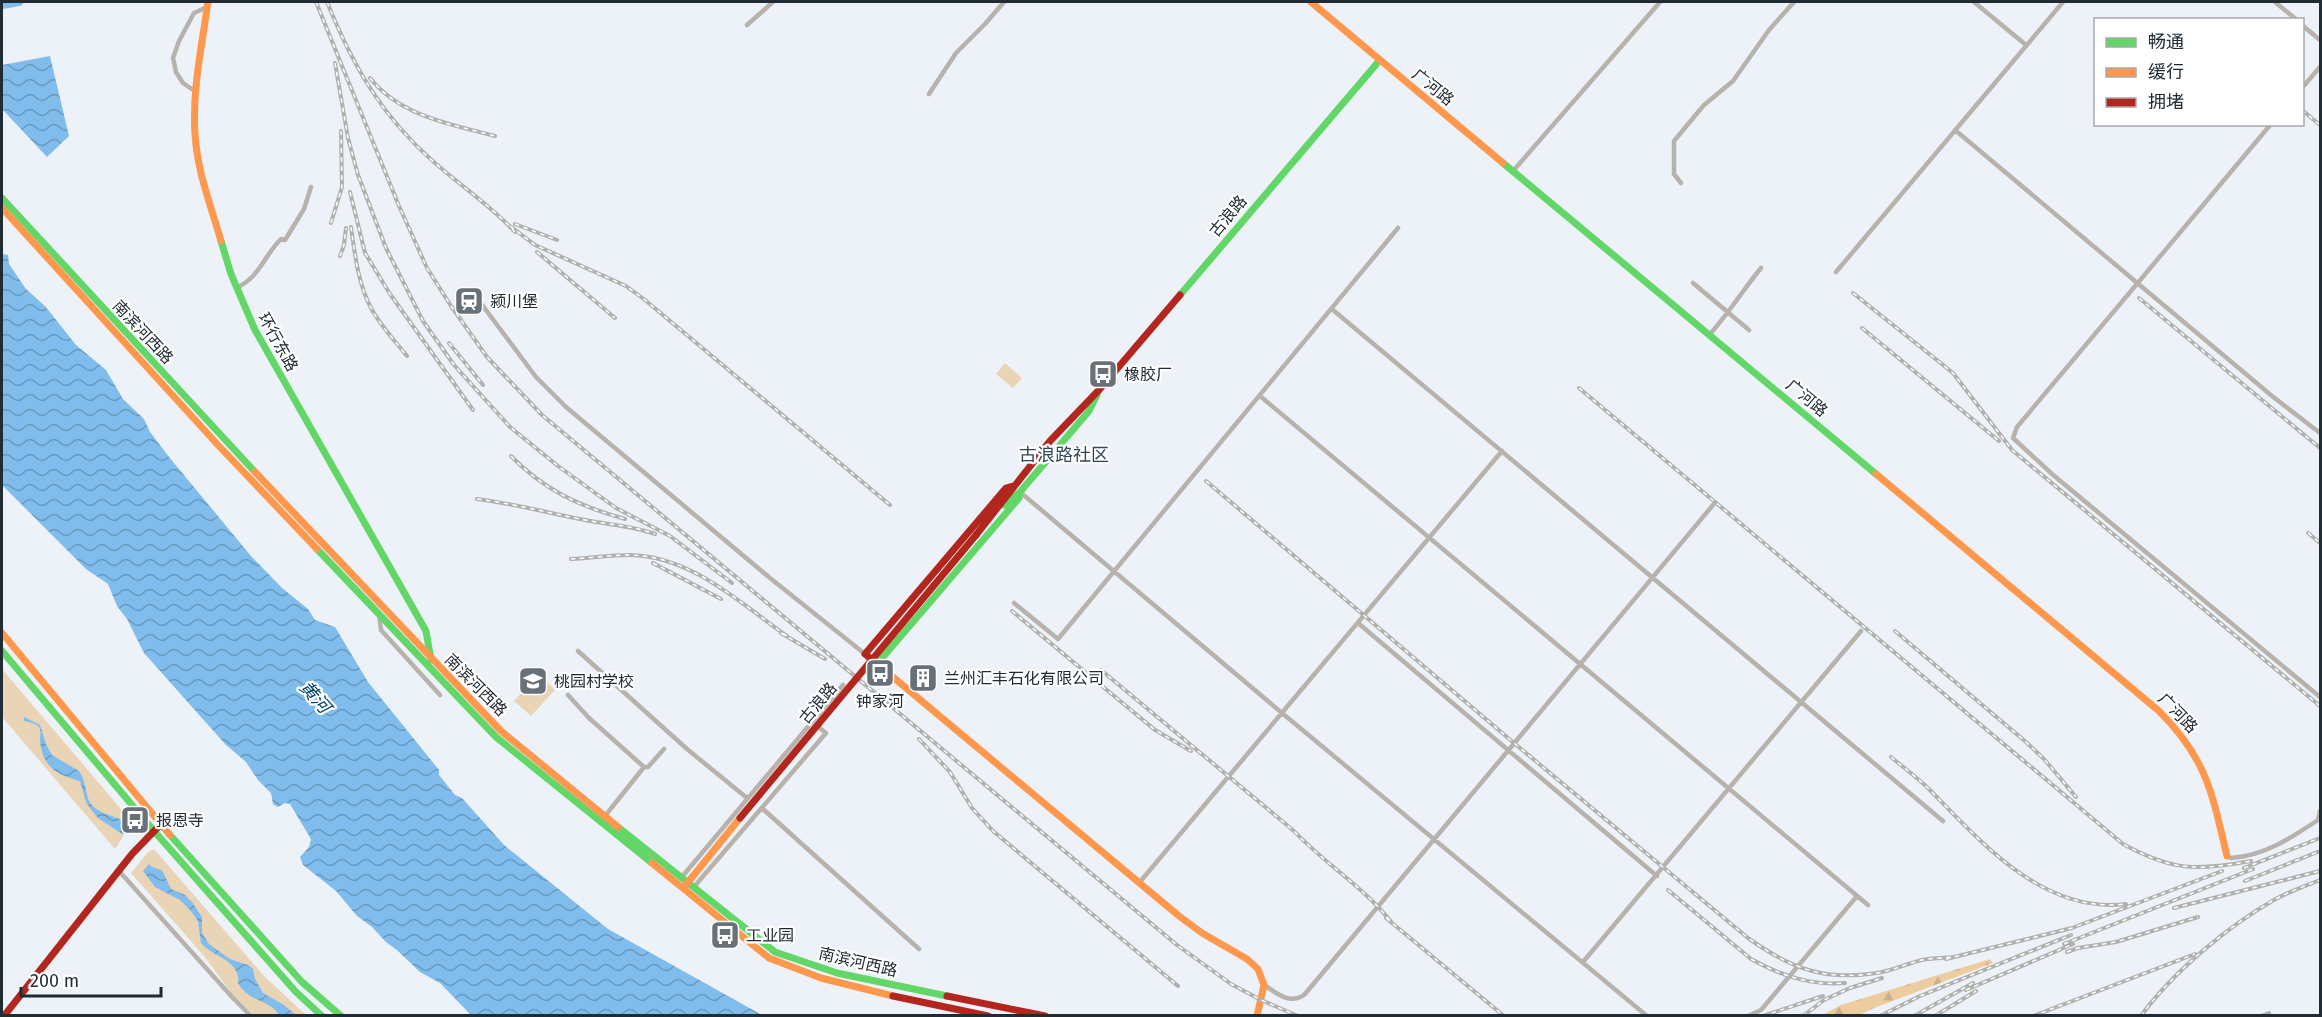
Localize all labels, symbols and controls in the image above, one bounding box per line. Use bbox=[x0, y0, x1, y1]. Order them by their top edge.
legend bbox=[2094, 18, 2304, 126]
text: 畅通 bbox=[2148, 31, 2184, 53]
text: 缓行 bbox=[2148, 61, 2184, 83]
street label: 广河路 bbox=[1408, 65, 1458, 109]
text: 拥堵 bbox=[2148, 91, 2184, 113]
street label: 古浪路 bbox=[1205, 192, 1251, 240]
station icon: 颍川堡 bbox=[453, 285, 485, 317]
place label: 颍川堡 bbox=[490, 292, 538, 311]
street label: 南滨河西路 bbox=[109, 296, 177, 368]
street label: 环行东路 bbox=[254, 309, 302, 375]
bus stop icon: 橡胶厂 bbox=[1087, 358, 1119, 390]
place label: 橡胶厂 bbox=[1124, 365, 1172, 384]
street label: 广河路 bbox=[1783, 375, 1831, 421]
district label: 古浪路社区 bbox=[1019, 444, 1109, 466]
street label: 南滨河西路 bbox=[441, 650, 511, 720]
bus stop icon: 钟家河 bbox=[864, 657, 896, 689]
building icon: 兰州汇丰石化有限公司 bbox=[907, 662, 939, 694]
school or university icon: 桃园村学校 bbox=[517, 665, 549, 697]
place label: 兰州汇丰石化有限公司 bbox=[944, 669, 1104, 688]
place label: 桃园村学校 bbox=[554, 672, 634, 691]
water label: 黄河 bbox=[295, 676, 337, 720]
street label: 古浪路 bbox=[795, 679, 841, 727]
street label: 广河路 bbox=[2154, 689, 2202, 737]
place label: 钟家河 bbox=[856, 692, 904, 711]
bus stop icon: 报恩寺 bbox=[119, 804, 151, 836]
place label: 报恩寺 bbox=[156, 811, 204, 830]
bus stop icon: 工业园 bbox=[709, 919, 741, 951]
place label: 工业园 bbox=[746, 926, 794, 945]
street label: 南滨河西路 bbox=[817, 944, 899, 980]
scale bar bbox=[21, 960, 160, 998]
text: 200 m bbox=[30, 970, 79, 992]

